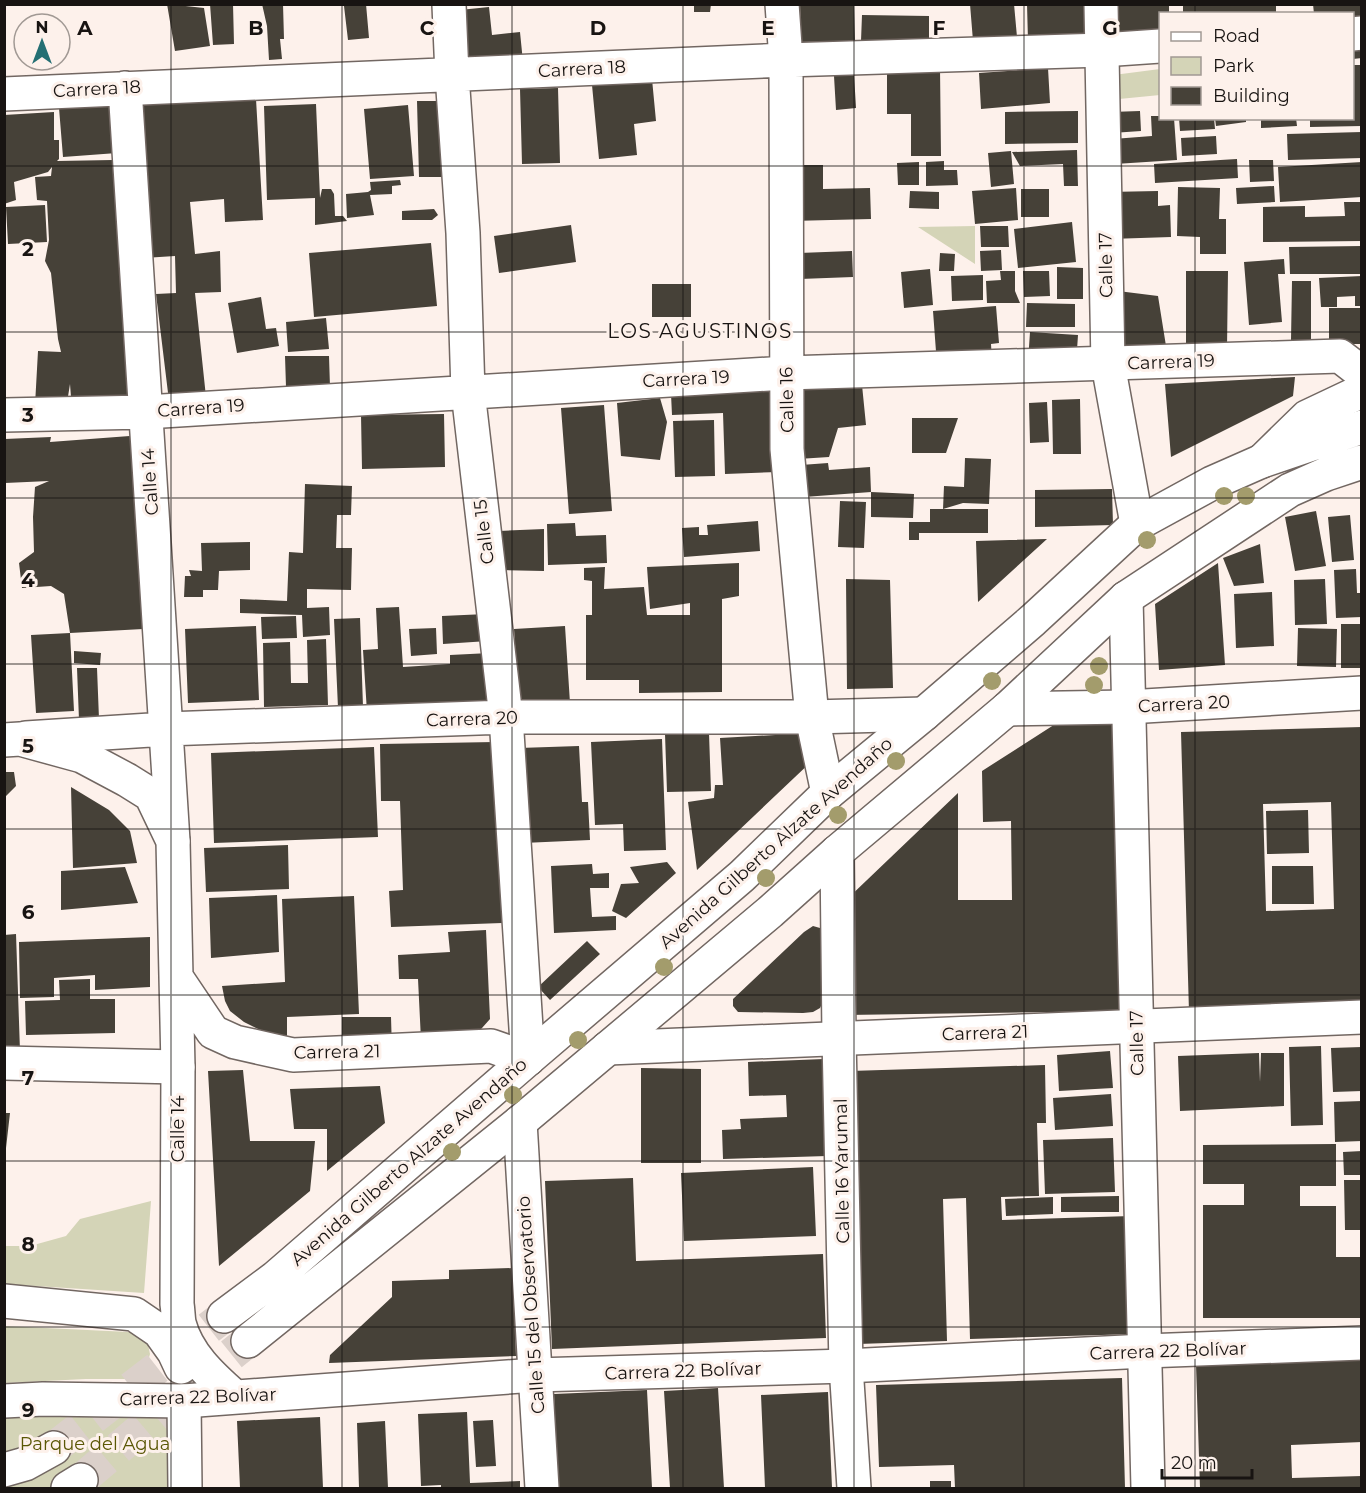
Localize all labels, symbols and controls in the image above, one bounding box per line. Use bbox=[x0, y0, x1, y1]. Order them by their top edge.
north arrow bbox=[12, 12, 72, 72]
legend bbox=[1159, 12, 1354, 120]
text: A bbox=[76, 16, 93, 40]
text: B bbox=[248, 16, 264, 40]
text: C bbox=[420, 16, 435, 40]
text: D bbox=[590, 16, 606, 40]
text: E bbox=[761, 16, 775, 40]
text: F bbox=[933, 16, 946, 40]
text: G bbox=[1102, 16, 1118, 40]
text: N bbox=[36, 18, 48, 37]
text: Road bbox=[1213, 25, 1260, 47]
text: Park bbox=[1213, 55, 1254, 77]
street label: Carrera 18 bbox=[537, 56, 627, 82]
street label: Carrera 18 bbox=[52, 76, 142, 102]
text: Building bbox=[1213, 85, 1290, 107]
street label: Calle 17 bbox=[1094, 232, 1118, 298]
text: 2 bbox=[22, 237, 34, 261]
district label: LOS AGUSTINOS bbox=[607, 319, 793, 343]
street label: Carrera 19 bbox=[1127, 349, 1215, 375]
street label: Carrera 19 bbox=[642, 366, 730, 392]
street label: Calle 16 bbox=[775, 367, 799, 433]
street label: Carrera 19 bbox=[157, 394, 245, 422]
text: 3 bbox=[21, 403, 34, 427]
street label: Calle 14 bbox=[137, 448, 163, 516]
street label: Calle 15 bbox=[469, 498, 499, 566]
text: 4 bbox=[21, 568, 35, 592]
street label: Carrera 20 bbox=[1137, 691, 1231, 717]
street label: Carrera 20 bbox=[426, 706, 518, 732]
street label: Avenida Gilberto Alzate Avendaño bbox=[655, 733, 897, 953]
text: 5 bbox=[22, 734, 34, 758]
text: 6 bbox=[22, 900, 35, 924]
street label: Calle 17 bbox=[1125, 1010, 1149, 1076]
street label: Carrera 21 bbox=[941, 1020, 1029, 1046]
street label: Carrera 21 bbox=[293, 1040, 381, 1064]
street label: Avenida Gilberto Alzate Avendaño bbox=[286, 1053, 532, 1271]
text: 7 bbox=[22, 1066, 34, 1090]
street label: Calle 14 bbox=[167, 1095, 189, 1162]
street label: Calle 16 Yarumal bbox=[830, 1098, 854, 1244]
street label: Calle 15 del Observatorio bbox=[512, 1195, 550, 1415]
text: 8 bbox=[21, 1232, 35, 1256]
street label: Carrera 22 Bolívar bbox=[1089, 1337, 1247, 1365]
street label: Carrera 22 Bolívar bbox=[604, 1357, 762, 1385]
street label: Carrera 22 Bolívar bbox=[119, 1383, 277, 1411]
text: 9 bbox=[22, 1398, 34, 1422]
park label: Parque del Agua bbox=[20, 1433, 170, 1455]
scale bar bbox=[1162, 1442, 1252, 1480]
text: 20 m bbox=[1171, 1452, 1217, 1474]

